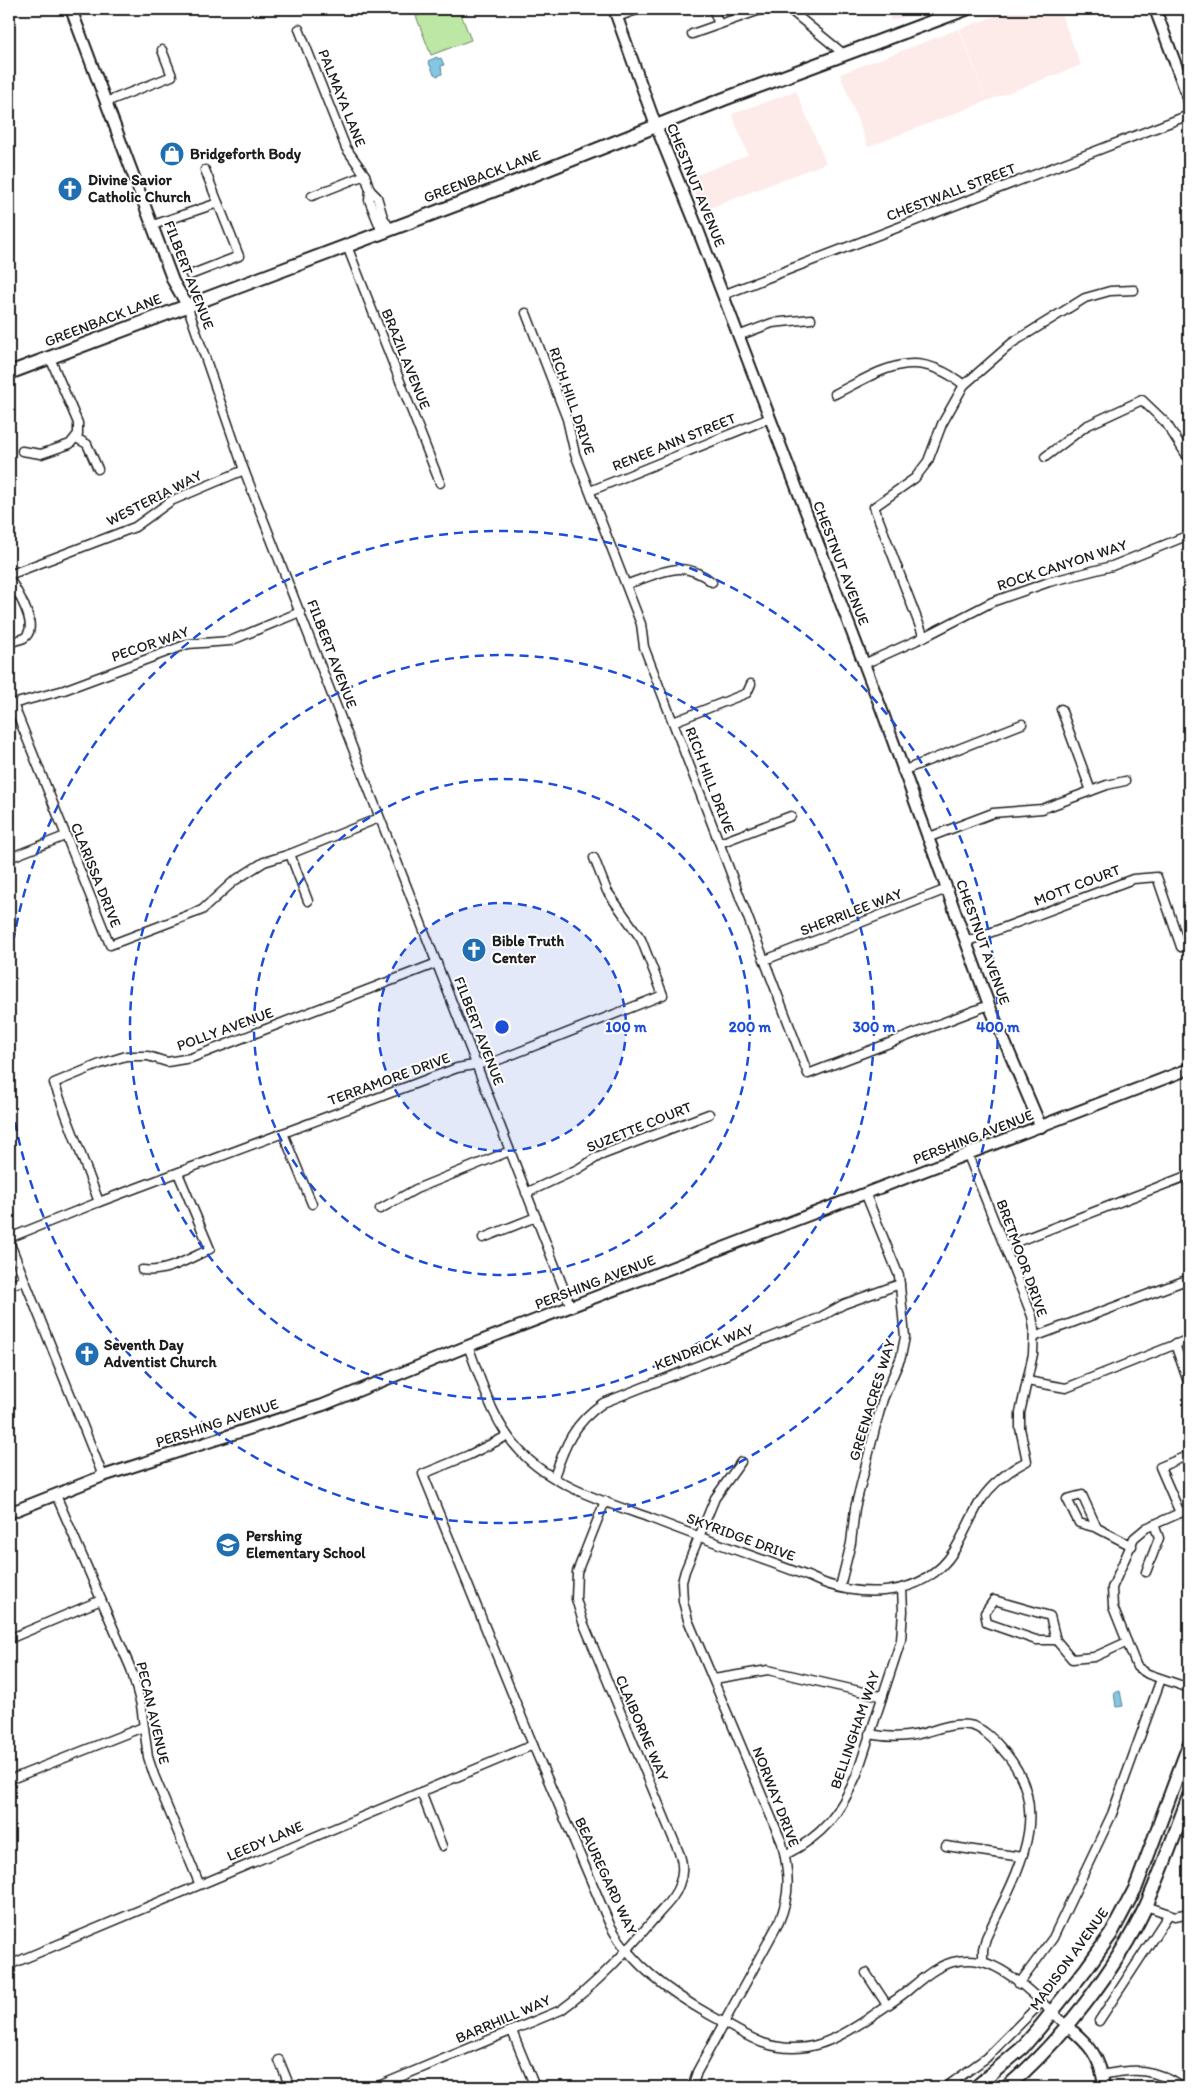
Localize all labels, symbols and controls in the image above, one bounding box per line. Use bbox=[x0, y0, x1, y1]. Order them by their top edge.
street label: PALMAYA LANE bbox=[314, 47, 370, 149]
street label: CHESTNUT AVENUE bbox=[663, 120, 729, 250]
shop icon: Bridgeforth Body bbox=[159, 141, 185, 167]
place label: Bridgeforth Body bbox=[190, 145, 302, 164]
street label: GREENBACK LANE bbox=[421, 145, 543, 207]
street label: CHESTWALL STREET bbox=[884, 159, 1019, 225]
place label: Divine Savior Catholic Church bbox=[88, 171, 191, 206]
church icon: Divine Savior Catholic Church bbox=[57, 176, 83, 202]
street label: FILBERT AVENUE bbox=[160, 218, 218, 332]
street label: GREENBACK LANE bbox=[42, 289, 164, 351]
street label: BRAZIL AVENUE bbox=[378, 306, 434, 412]
street label: RICH HILL DRIVE bbox=[545, 345, 599, 457]
street label: RENEE ANN STREET bbox=[610, 409, 739, 475]
street label: WESTERIA WAY bbox=[103, 466, 205, 530]
street label: CHESTNUT AVENUE bbox=[809, 498, 873, 628]
street label: ROCK CANYON WAY bbox=[995, 535, 1130, 595]
street label: FILBERT AVENUE bbox=[303, 597, 361, 711]
street label: PECOR WAY bbox=[109, 622, 192, 666]
street label: RICH HILL DRIVE bbox=[681, 724, 739, 836]
street label: CLARISSA DRIVE bbox=[67, 820, 125, 930]
street label: MOTT COURT bbox=[1031, 860, 1123, 910]
street label: CHESTNUT AVENUE bbox=[952, 877, 1014, 1007]
street label: SHERRILEE WAY bbox=[797, 884, 905, 940]
place label: Bible Truth Center bbox=[492, 932, 564, 967]
church icon: Bible Truth Center bbox=[461, 937, 487, 963]
street label: FILBERT AVENUE bbox=[450, 974, 508, 1088]
street label: POLLY AVENUE bbox=[174, 1003, 276, 1055]
centre of rings bbox=[493, 1018, 511, 1036]
text: 100 m bbox=[605, 1018, 647, 1036]
text: 200 m bbox=[729, 1018, 772, 1036]
text: 300 m bbox=[853, 1018, 896, 1036]
text: 400 m bbox=[976, 1018, 1020, 1036]
street label: TERRAMORE DRIVE bbox=[326, 1049, 452, 1109]
street label: SUZETTE COURT bbox=[584, 1097, 695, 1156]
street label: PERSHING AVENUE bbox=[910, 1106, 1036, 1168]
street label: BRETMOOR DRIVE bbox=[992, 1197, 1052, 1319]
street label: PERSHING AVENUE bbox=[532, 1251, 658, 1313]
street label: KENDRICK WAY bbox=[652, 1320, 756, 1374]
place label: Seventh Day Adventist Church bbox=[103, 1336, 217, 1371]
street label: GREENACRES WAY bbox=[845, 1337, 899, 1463]
church icon: Seventh Day Adventist Church bbox=[74, 1341, 100, 1367]
street label: PERSHING AVENUE bbox=[153, 1395, 281, 1451]
street label: SKYRIDGE DRIVE bbox=[684, 1509, 798, 1565]
place label: Pershing Elementary School bbox=[246, 1527, 366, 1563]
school or university icon: Pershing Elementary School bbox=[215, 1532, 241, 1558]
street label: PECAN AVENUE bbox=[132, 1660, 174, 1766]
street label: BELLINGHAM WAY bbox=[826, 1668, 884, 1791]
street label: CLAIBORNE WAY bbox=[612, 1672, 673, 1784]
street label: NORWAY DRIVE bbox=[749, 1744, 803, 1850]
street label: BEAUREGARD WAY bbox=[571, 1814, 641, 1938]
street label: LEEDY LANE bbox=[224, 1817, 306, 1865]
street label: MADISON AVENUE bbox=[1026, 1904, 1112, 2014]
street label: BARRHILL WAY bbox=[453, 1991, 554, 2047]

